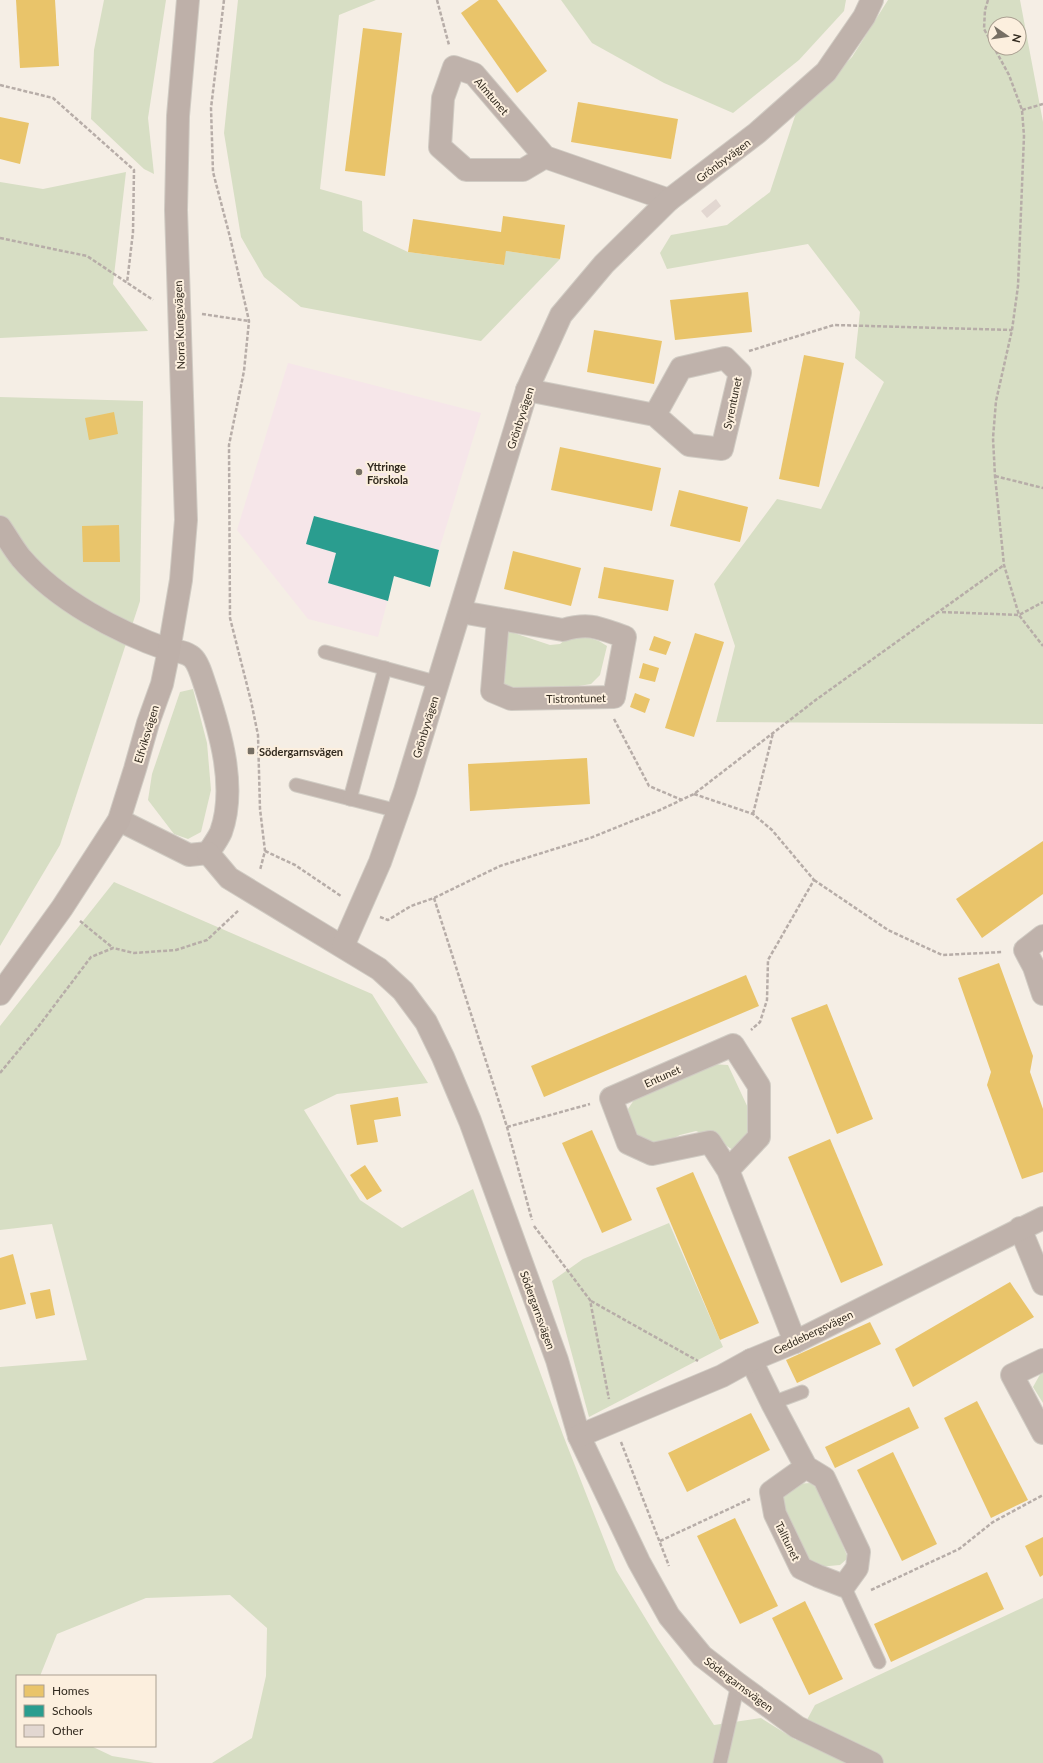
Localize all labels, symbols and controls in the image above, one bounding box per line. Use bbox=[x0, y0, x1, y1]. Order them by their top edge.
north arrow bbox=[987, 16, 1027, 56]
text: N bbox=[1010, 33, 1025, 44]
street label: Almtunet bbox=[472, 75, 512, 117]
street label: Grönbyvägen bbox=[693, 135, 753, 185]
street label: Norra Kungsvägen bbox=[171, 280, 187, 370]
street label: Syrentunet bbox=[720, 376, 744, 430]
street label: Grönbyvägen bbox=[504, 385, 536, 451]
place label: Yttringe Förskola bbox=[366, 460, 408, 486]
marker: Yttringe Förskola bbox=[354, 467, 364, 477]
street label: Tistrontunet bbox=[546, 691, 606, 705]
street label: Grönbyvägen bbox=[409, 694, 441, 760]
street label: Elfviksvägen bbox=[131, 703, 161, 765]
place label: Södergarnsvägen bbox=[259, 745, 343, 758]
marker: Södergarnsvägen bbox=[246, 746, 256, 756]
street label: Entunet bbox=[642, 1062, 682, 1090]
street label: Södergarnsvägen bbox=[518, 1269, 558, 1351]
street label: Geddebergsvägen bbox=[771, 1307, 855, 1357]
street label: Talltunet bbox=[773, 1519, 803, 1563]
street label: Södergarnsvägen bbox=[702, 1654, 776, 1714]
legend bbox=[16, 1675, 156, 1747]
text: Homes bbox=[52, 1683, 89, 1698]
text: Schools bbox=[52, 1703, 93, 1718]
text: Other bbox=[52, 1723, 84, 1738]

